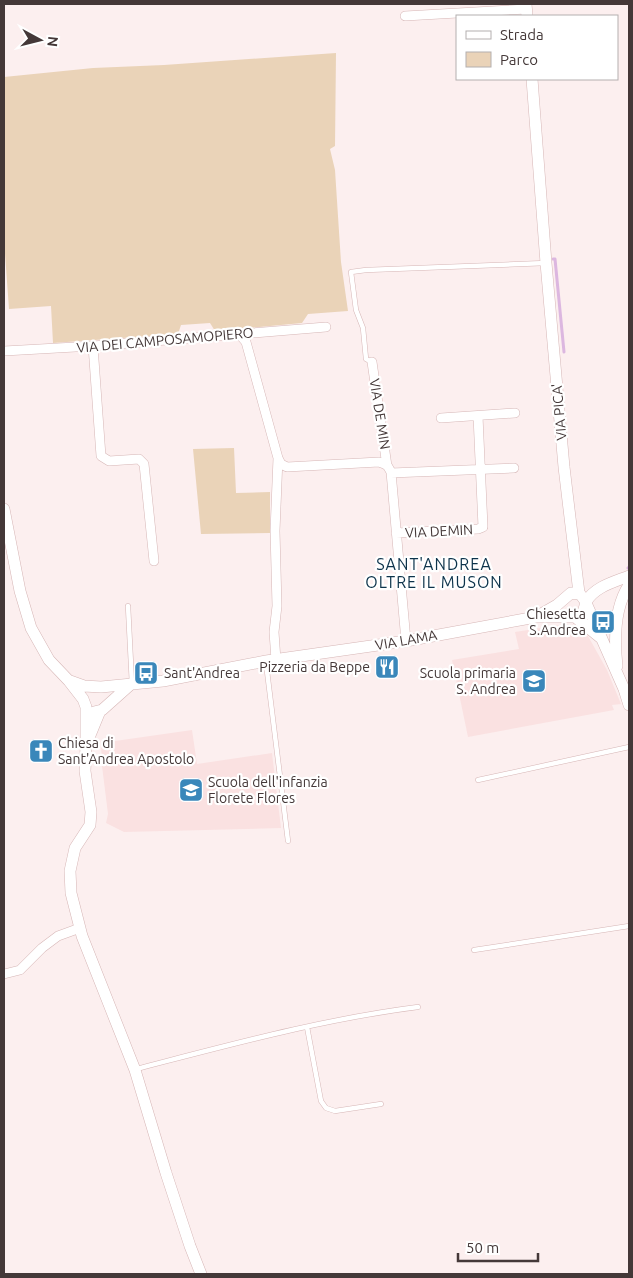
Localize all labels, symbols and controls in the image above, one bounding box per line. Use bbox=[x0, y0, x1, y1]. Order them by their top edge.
north arrow bbox=[15, 15, 65, 65]
legend bbox=[456, 15, 618, 80]
text: Strada bbox=[500, 26, 544, 43]
text: N bbox=[44, 35, 61, 48]
text: Parco bbox=[500, 51, 538, 68]
street label: VIA DEI CAMPOSAMOPIERO bbox=[76, 324, 254, 356]
street label: VIA DE MIN bbox=[367, 377, 393, 451]
street label: VIA PICA' bbox=[549, 383, 569, 441]
street label: VIA DEMIN bbox=[404, 521, 474, 541]
district label: SANT'ANDREA OLTRE IL MUSON bbox=[365, 555, 503, 591]
place label: Chiesetta S.Andrea bbox=[526, 606, 586, 638]
bus stop icon: Chiesetta S.Andrea bbox=[590, 609, 616, 635]
street label: VIA LAMA bbox=[374, 627, 438, 653]
restaurant icon: Pizzeria da Beppe bbox=[374, 654, 400, 680]
place label: Pizzeria da Beppe bbox=[259, 659, 370, 675]
bus stop icon: Sant'Andrea bbox=[133, 660, 159, 686]
place label: Sant'Andrea bbox=[164, 665, 240, 681]
place label: Scuola primaria S. Andrea bbox=[420, 665, 516, 697]
school or university icon: Scuola primaria S. Andrea bbox=[521, 668, 547, 694]
place label: Chiesa di Sant'Andrea Apostolo bbox=[58, 735, 194, 767]
church icon: Chiesa di Sant'Andrea Apostolo bbox=[28, 738, 54, 764]
place label: Scuola dell'infanzia Florete Flores bbox=[208, 774, 328, 806]
school or university icon: Scuola dell'infanzia Florete Flores bbox=[178, 777, 204, 803]
scale bar bbox=[458, 1230, 538, 1262]
text: 50 m bbox=[466, 1239, 499, 1256]

